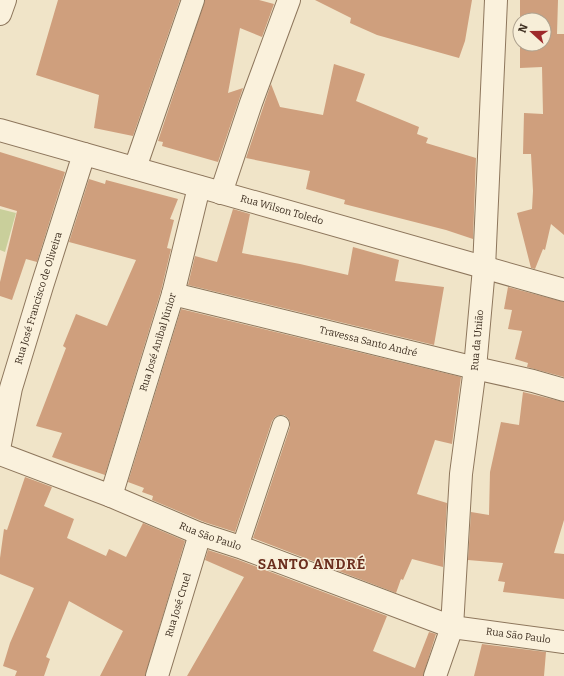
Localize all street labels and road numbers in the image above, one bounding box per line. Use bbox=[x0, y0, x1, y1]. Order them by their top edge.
street label: Rua Wilson Toledo bbox=[239, 192, 325, 228]
street label: Rua José Francisco de Oliveira bbox=[13, 230, 65, 366]
street label: Rua José Anibal Júnior bbox=[137, 291, 179, 393]
street label: Rua da União bbox=[469, 309, 486, 371]
street label: Travessa Santo André bbox=[318, 324, 418, 360]
street label: Rua São Paulo bbox=[177, 520, 243, 553]
street label: Rua José Cruel bbox=[163, 572, 194, 639]
street label: Rua São Paulo bbox=[485, 626, 552, 646]

